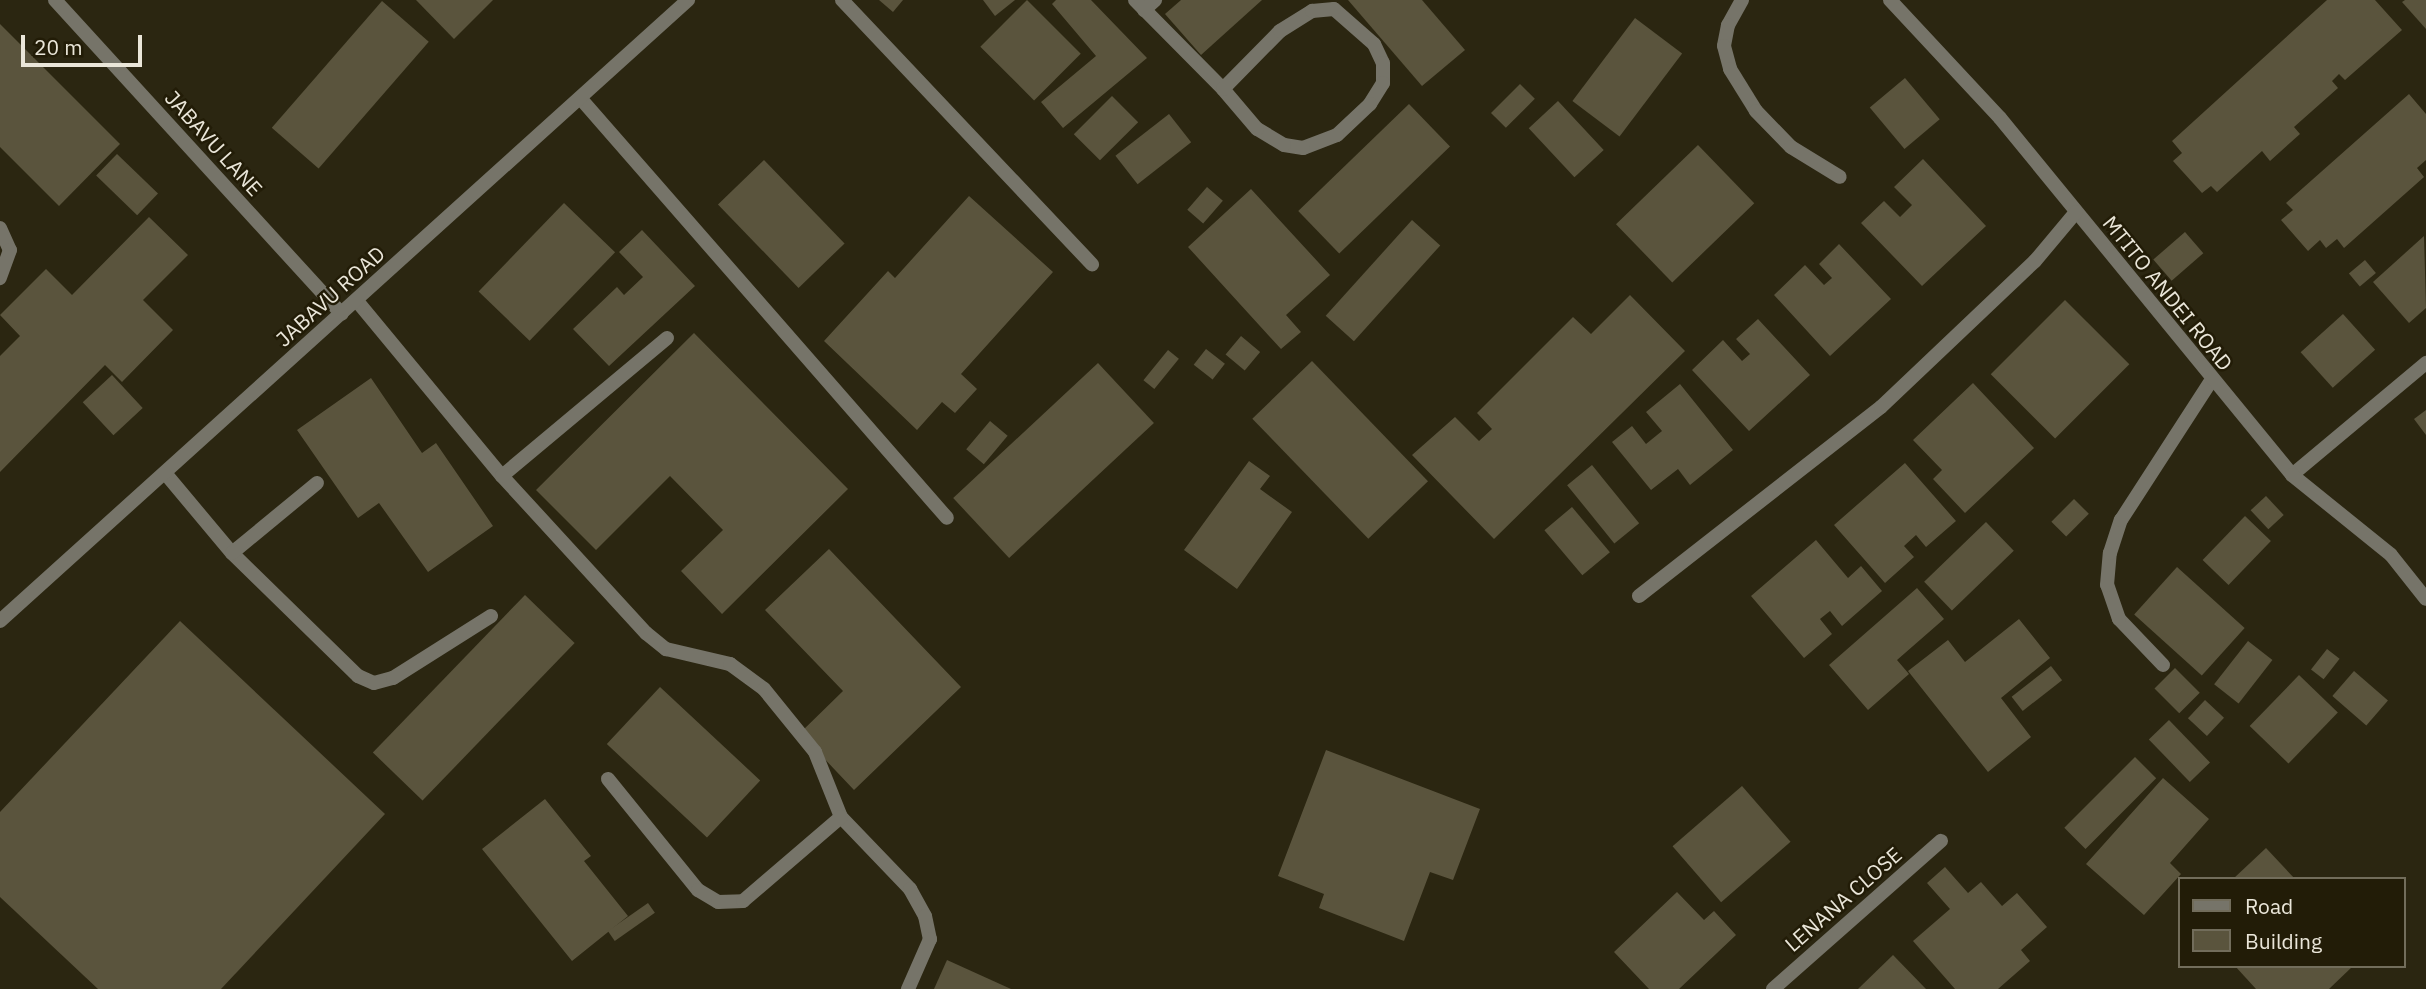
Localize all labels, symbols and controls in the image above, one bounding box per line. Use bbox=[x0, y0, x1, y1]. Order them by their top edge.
scale bar bbox=[24, 21, 145, 65]
text: 20 m bbox=[34, 33, 83, 61]
street label: JABAVU LANE bbox=[160, 85, 268, 201]
street label: MTITO ANDEI ROAD bbox=[2098, 210, 2238, 376]
street label: JABAVU ROAD bbox=[270, 241, 390, 351]
street label: LENANA CLOSE bbox=[1779, 841, 1907, 957]
legend bbox=[2178, 877, 2405, 968]
text: Road bbox=[2245, 892, 2293, 920]
text: Building bbox=[2245, 927, 2322, 955]

